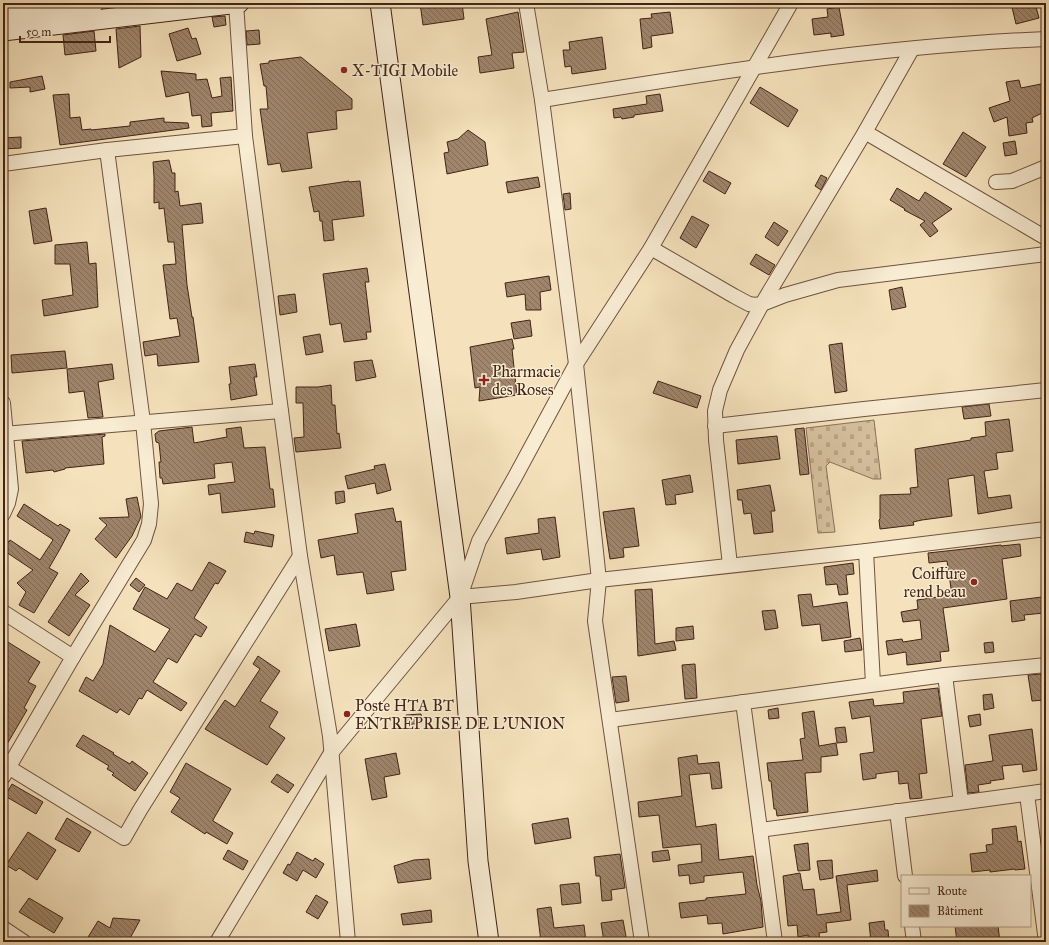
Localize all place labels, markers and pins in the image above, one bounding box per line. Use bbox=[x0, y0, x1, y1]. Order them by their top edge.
place label: X-TIGI Mobile bbox=[352, 61, 458, 80]
marker: X-TIGI Mobile bbox=[339, 65, 349, 75]
place label: Pharmacie des Roses bbox=[492, 362, 561, 399]
marker: Pharmacie des Roses bbox=[479, 375, 489, 385]
place label: Coiffure rend beau bbox=[904, 564, 966, 601]
marker: Coiffure rend beau bbox=[969, 577, 979, 587]
place label: Poste HTA BT ENTREPRISE DE L'UNION bbox=[355, 696, 566, 733]
marker: Poste HTA BT ENTREPRISE DE L'UNION bbox=[342, 709, 352, 719]

